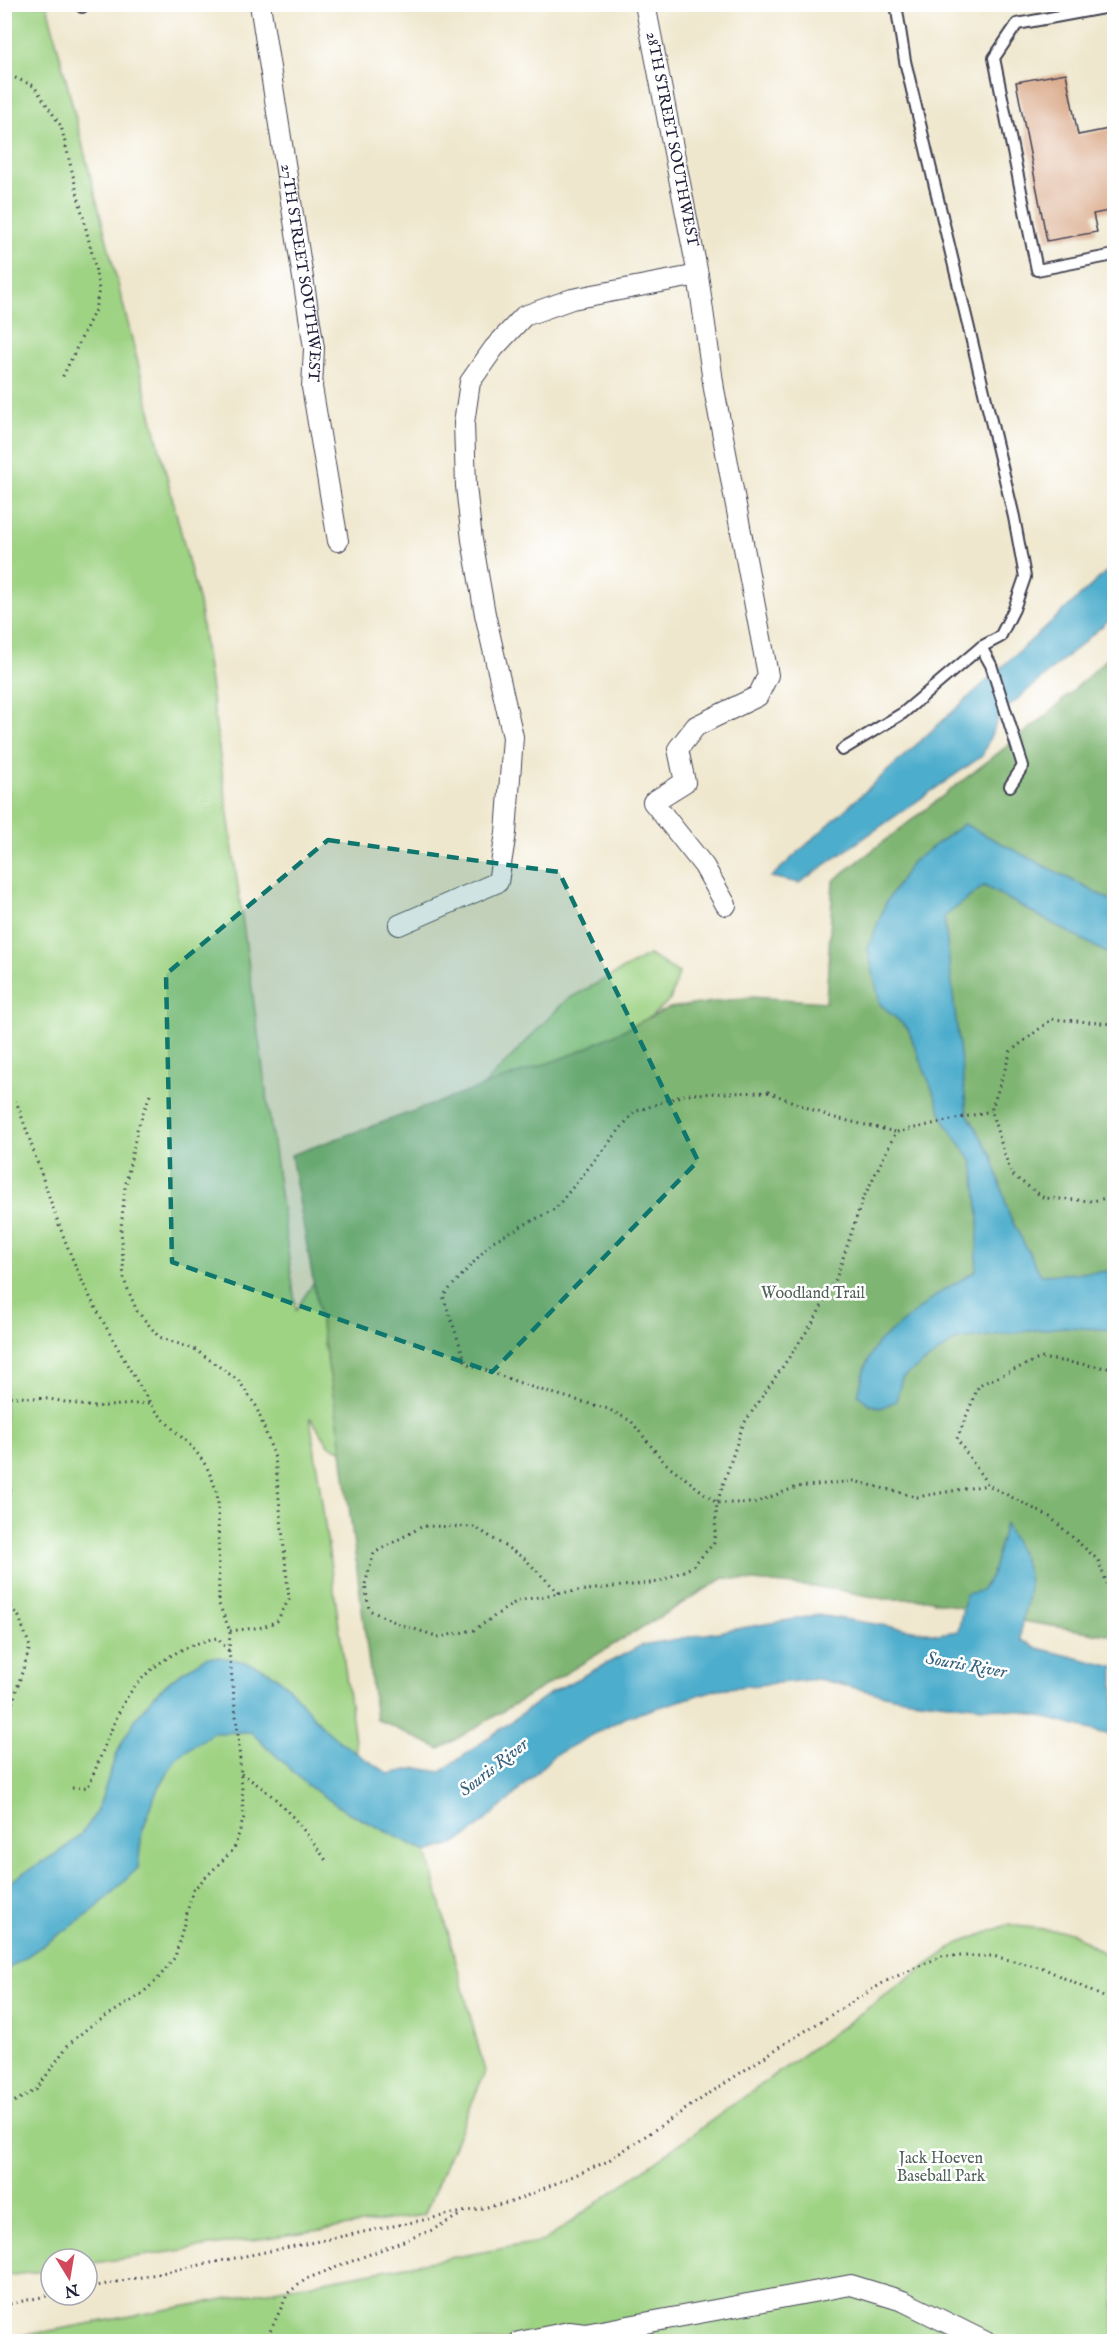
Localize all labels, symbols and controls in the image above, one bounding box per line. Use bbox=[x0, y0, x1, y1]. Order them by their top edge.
street label: 28TH STREET SOUTHWEST bbox=[641, 30, 702, 249]
street label: 27TH STREET SOUTHWEST bbox=[275, 163, 324, 382]
park label: Woodland Trail bbox=[761, 1284, 866, 1304]
water label: Souris River bbox=[924, 1648, 1009, 1685]
water label: Souris River bbox=[455, 1733, 534, 1802]
park label: Jack Hoeven Baseball Park bbox=[897, 2149, 986, 2187]
north arrow bbox=[39, 2247, 99, 2307]
text: N bbox=[63, 2278, 81, 2301]

